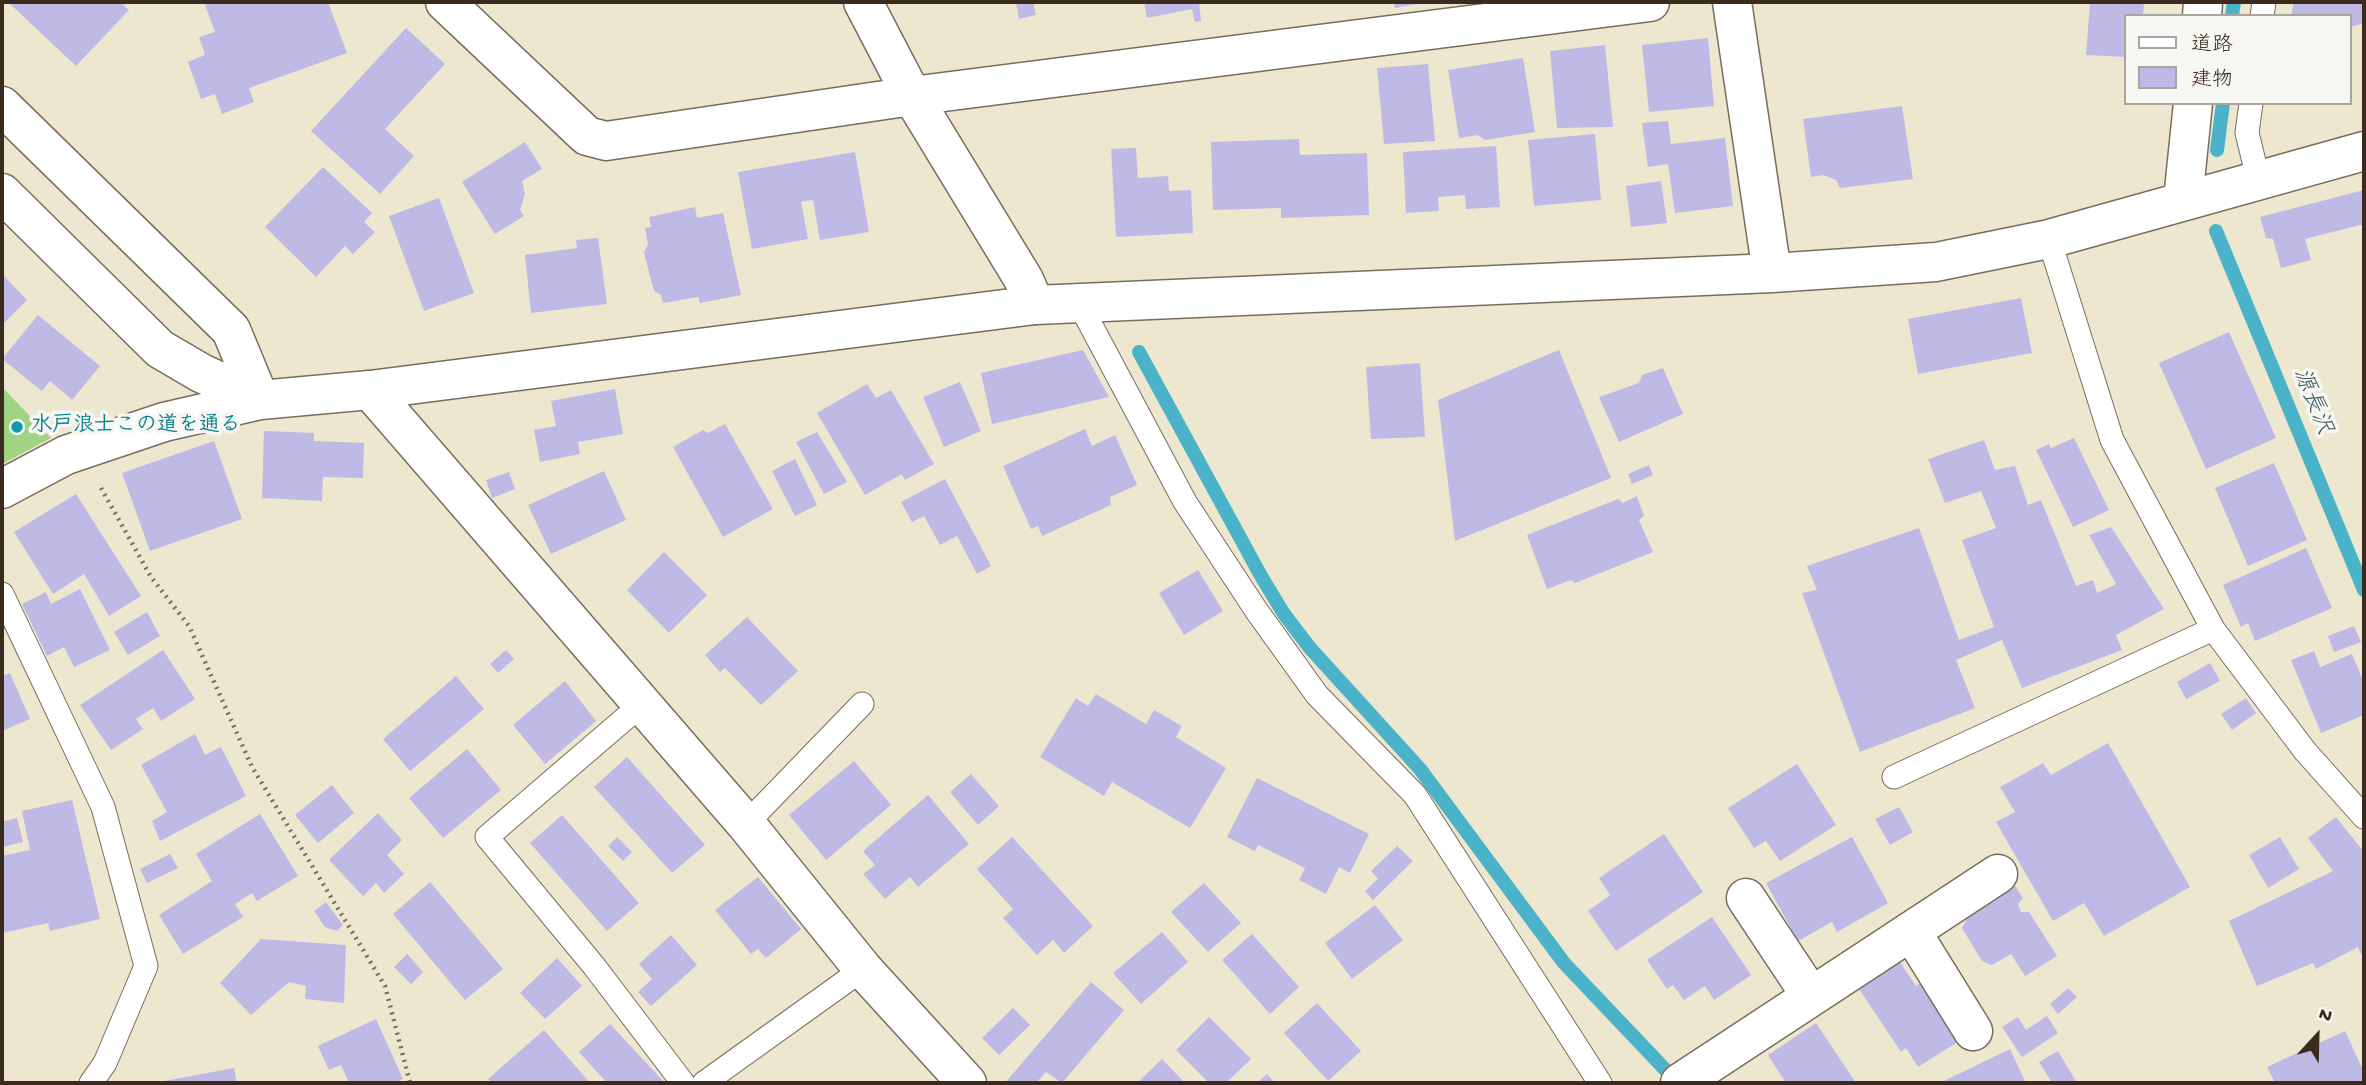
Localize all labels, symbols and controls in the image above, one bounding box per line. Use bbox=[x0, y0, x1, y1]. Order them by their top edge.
legend bbox=[2124, 14, 2352, 105]
text: 道路 bbox=[2191, 34, 2233, 59]
text: 建物 bbox=[2191, 69, 2233, 94]
water label: 源長沢 bbox=[2285, 365, 2337, 439]
place label: 水戸浪士この道を通る bbox=[31, 414, 241, 440]
marker: 水戸浪士この道を通る bbox=[9, 419, 25, 435]
north arrow bbox=[2282, 1001, 2352, 1071]
text: N bbox=[2315, 1003, 2335, 1029]

